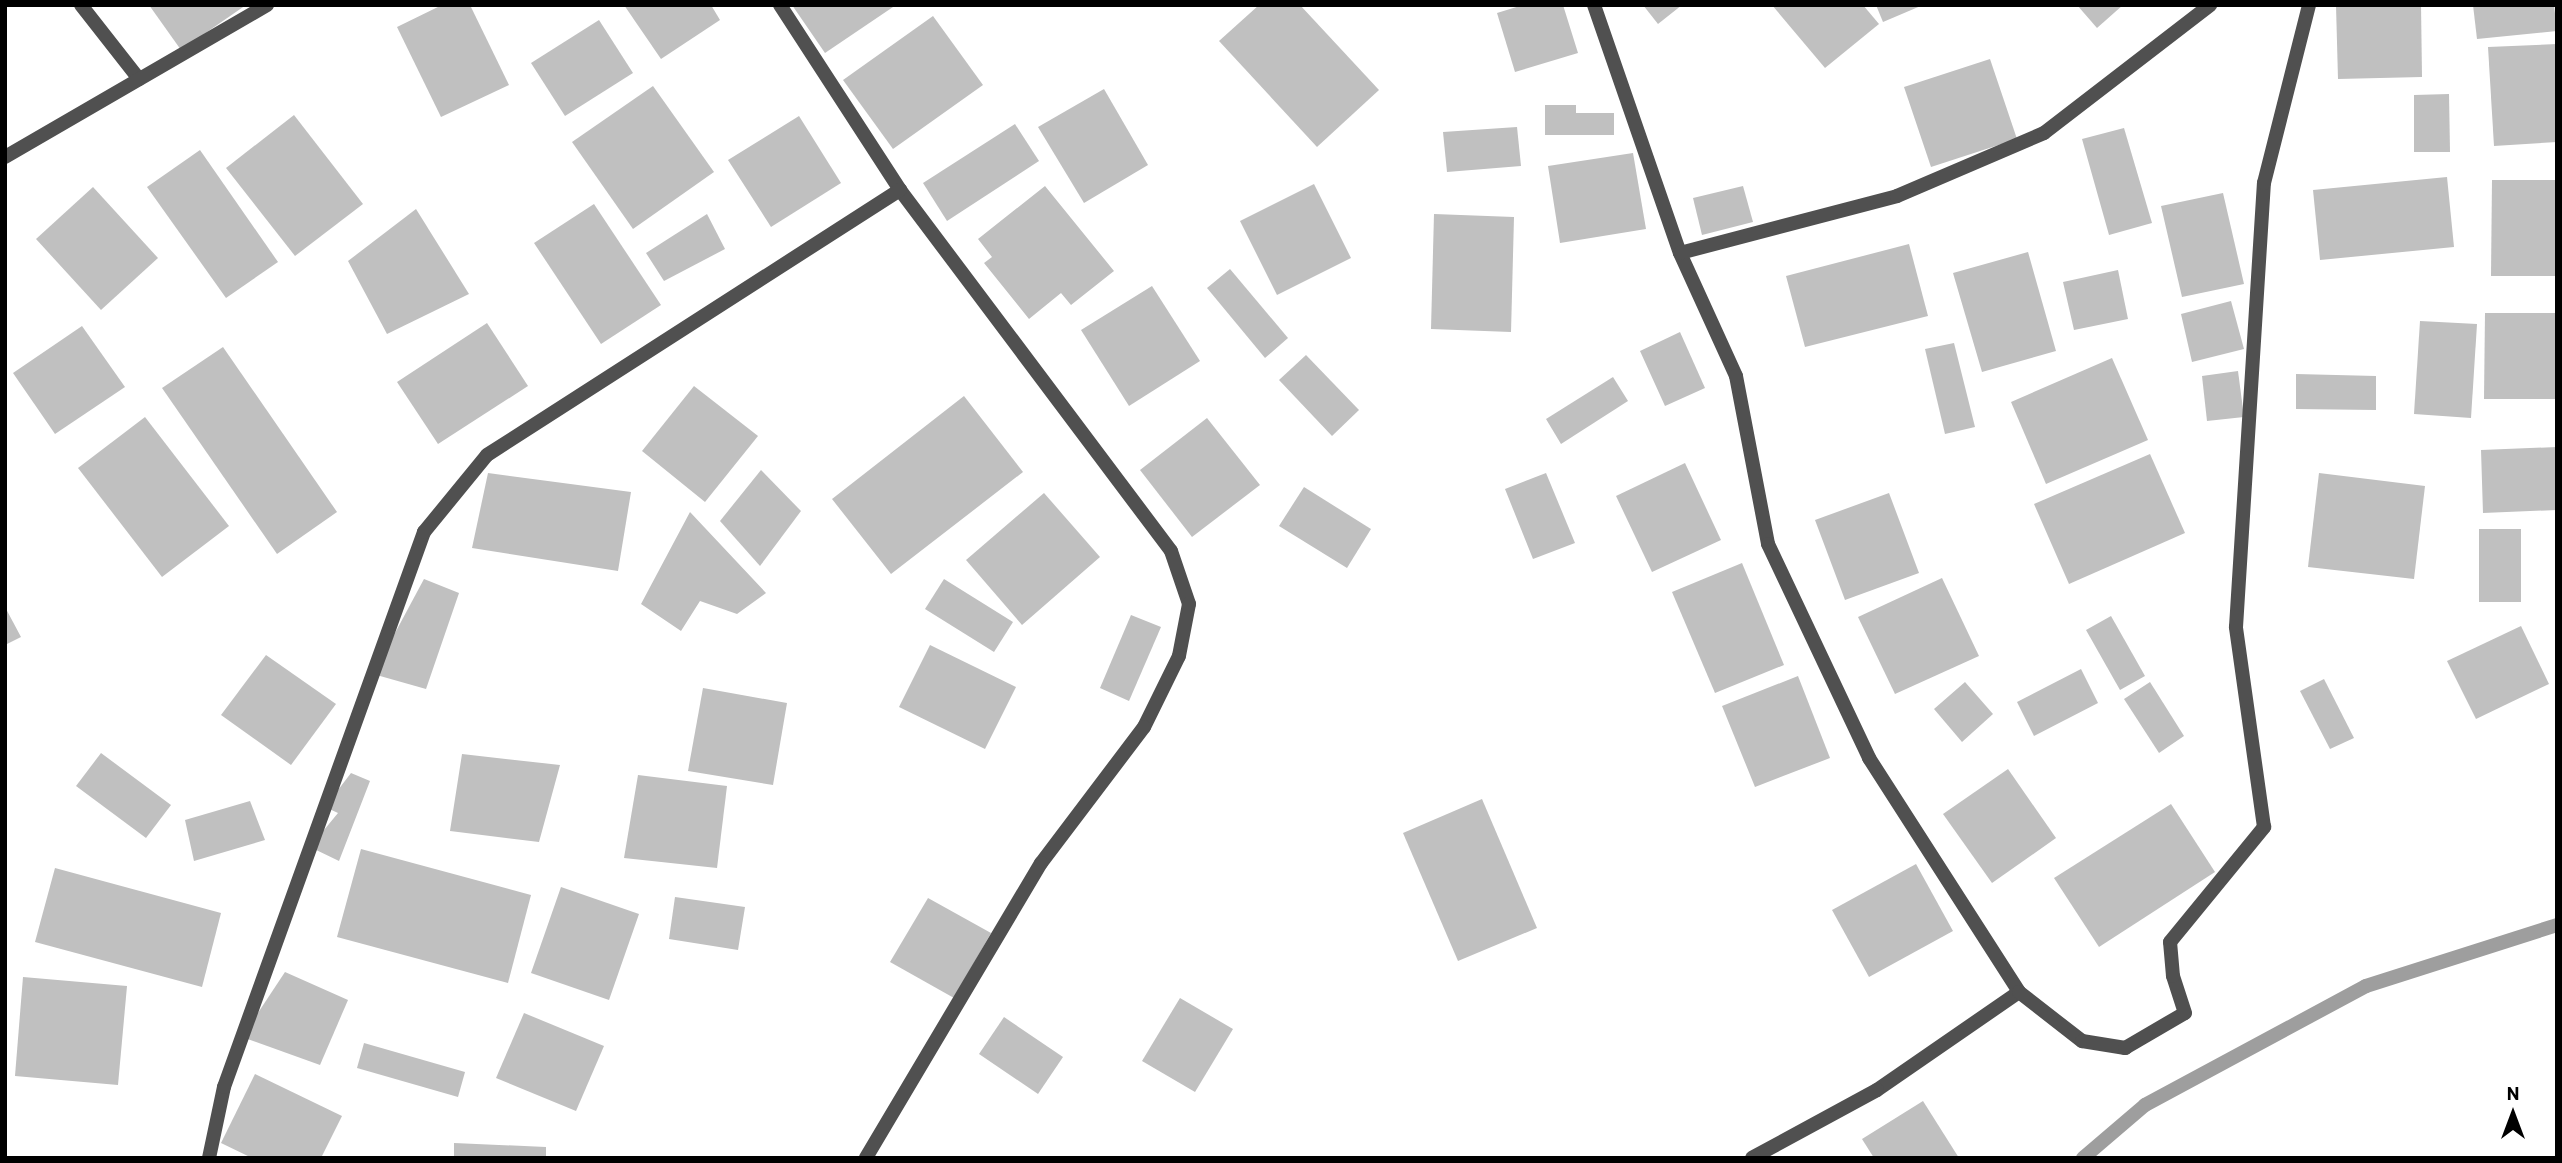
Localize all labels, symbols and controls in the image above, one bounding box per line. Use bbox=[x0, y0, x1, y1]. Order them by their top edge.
north arrow bbox=[2478, 1079, 2548, 1149]
text: N bbox=[2507, 1081, 2519, 1104]

